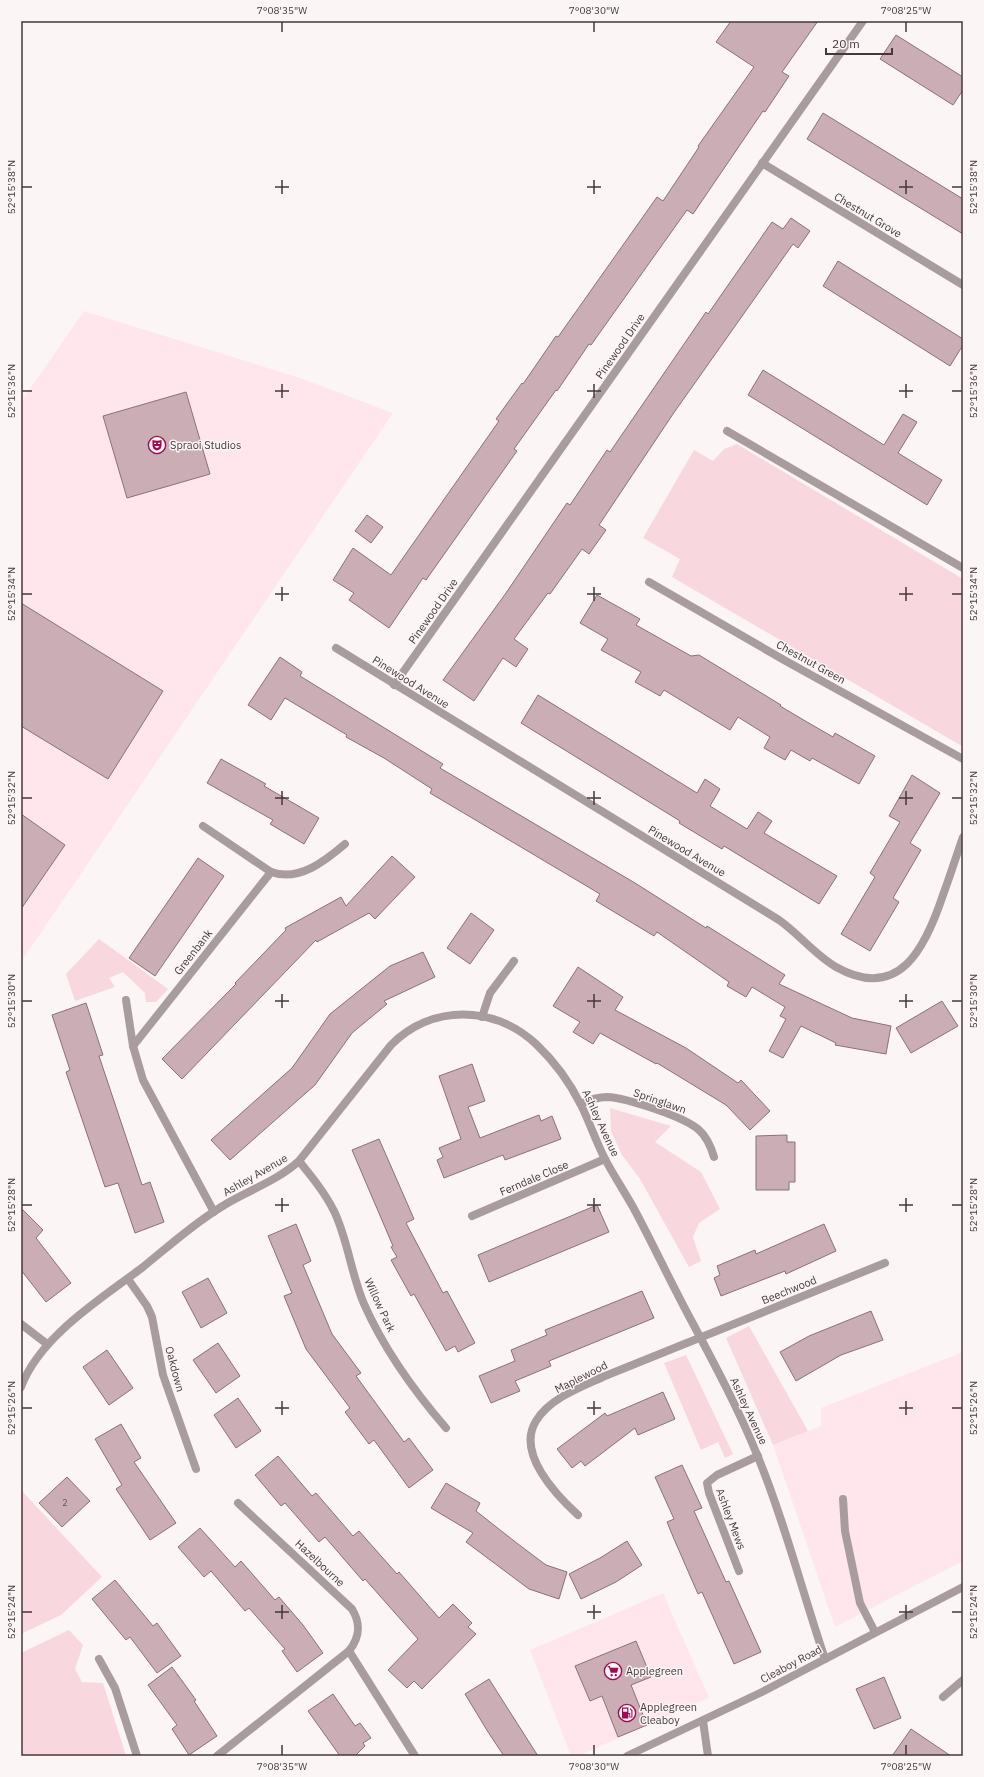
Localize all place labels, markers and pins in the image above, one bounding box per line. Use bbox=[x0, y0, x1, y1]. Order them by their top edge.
theatre icon: Spraoi Studios bbox=[147, 435, 167, 455]
place label: Spraoi Studios bbox=[170, 438, 241, 452]
supermarket icon: Applegreen bbox=[603, 1661, 623, 1681]
place label: Applegreen bbox=[626, 1664, 683, 1678]
place label: Applegreen Cleaboy bbox=[640, 1700, 697, 1727]
fuel station icon: Applegreen Cleaboy bbox=[617, 1703, 637, 1723]

